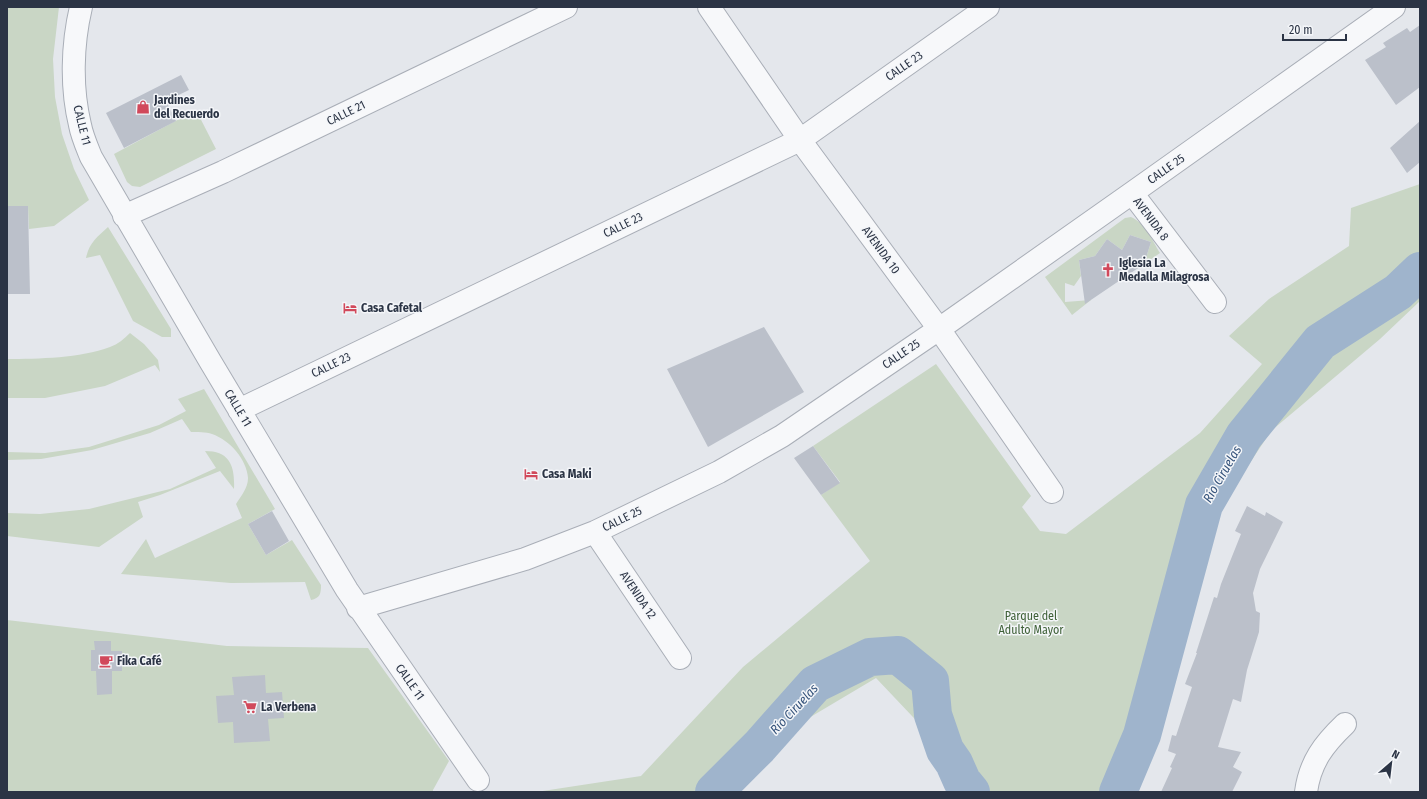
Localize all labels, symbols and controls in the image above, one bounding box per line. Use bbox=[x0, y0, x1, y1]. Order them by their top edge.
scale bar bbox=[1283, 16, 1346, 42]
text: 20 m bbox=[1289, 23, 1313, 37]
street label: CALLE 23 bbox=[883, 48, 925, 84]
place label: Jardines del Recuerdo bbox=[153, 93, 220, 121]
street label: CALLE 21 bbox=[324, 98, 368, 128]
shop icon: Jardines del Recuerdo bbox=[135, 99, 151, 115]
street label: CALLE 11 bbox=[70, 104, 94, 146]
street label: CALLE 25 bbox=[1145, 151, 1188, 187]
street label: AVENIDA 8 bbox=[1130, 195, 1172, 243]
street label: CALLE 23 bbox=[601, 209, 645, 241]
street label: AVENIDA 10 bbox=[859, 224, 903, 276]
place label: Iglesia La Medalla Milagrosa bbox=[1119, 256, 1209, 284]
church icon: Iglesia La Medalla Milagrosa bbox=[1100, 262, 1116, 278]
hotel icon: Casa Cafetal bbox=[342, 300, 358, 316]
place label: Casa Cafetal bbox=[361, 301, 423, 315]
street label: CALLE 25 bbox=[880, 336, 923, 372]
street label: CALLE 23 bbox=[309, 349, 353, 381]
street label: CALLE 11 bbox=[222, 387, 254, 429]
water label: Río Ciruelas bbox=[1200, 443, 1244, 505]
hotel icon: Casa Maki bbox=[523, 466, 539, 482]
place label: Casa Maki bbox=[542, 467, 592, 481]
street label: CALLE 25 bbox=[600, 503, 645, 535]
street label: AVENIDA 12 bbox=[617, 569, 659, 621]
park label: Parque del Adulto Mayor bbox=[998, 609, 1064, 637]
cafe icon: Fika Café bbox=[98, 653, 114, 669]
place label: Fika Café bbox=[117, 654, 162, 668]
street label: CALLE 11 bbox=[393, 661, 427, 703]
water label: Río Ciruelas bbox=[767, 680, 821, 737]
supermarket icon: La Verbena bbox=[242, 699, 258, 715]
place label: La Verbena bbox=[261, 700, 316, 714]
north arrow bbox=[1371, 743, 1411, 783]
text: N bbox=[1389, 747, 1401, 762]

